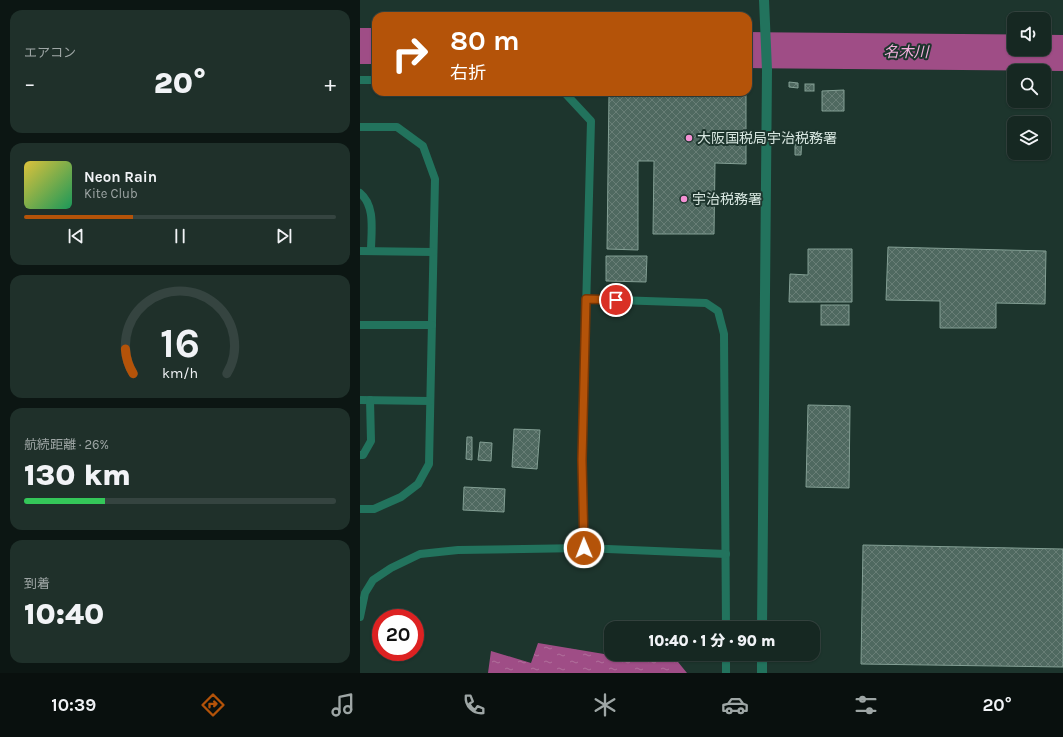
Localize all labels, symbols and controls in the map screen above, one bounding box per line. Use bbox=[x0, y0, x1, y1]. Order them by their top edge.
map controls bbox=[1007, 12, 1051, 160]
button: sound bbox=[1007, 12, 1051, 56]
text: 80 m bbox=[450, 24, 519, 57]
icon: right bbox=[384, 28, 436, 80]
water label: 名木川 bbox=[883, 43, 930, 61]
text: エアコン bbox=[24, 45, 76, 60]
text: 右折 bbox=[450, 62, 486, 84]
button: search bbox=[1007, 64, 1051, 108]
text: 20° bbox=[154, 65, 206, 101]
text: − bbox=[24, 71, 36, 97]
text: + bbox=[324, 71, 336, 97]
button: layers bbox=[1007, 116, 1051, 160]
place label: 大阪国税局宇治税務署 bbox=[697, 130, 837, 147]
marker: 大阪国税局宇治税務署 bbox=[684, 133, 694, 143]
text: Neon Rain bbox=[84, 168, 157, 186]
text: Kite Club bbox=[84, 186, 138, 201]
place label: 宇治税務署 bbox=[692, 191, 762, 208]
marker: 宇治税務署 bbox=[679, 194, 689, 204]
icon: previous bbox=[65, 225, 87, 247]
icon: pause bbox=[169, 225, 191, 247]
icon: next bbox=[273, 225, 295, 247]
pin bbox=[599, 283, 633, 317]
icon: arrive bbox=[605, 289, 627, 311]
text: 16 bbox=[160, 319, 200, 367]
text: km/h bbox=[162, 365, 198, 382]
text: 航続距離 · 26% bbox=[24, 437, 109, 452]
text: 130 km bbox=[24, 457, 131, 493]
position arrow bbox=[563, 527, 605, 569]
text: 到着 bbox=[24, 576, 50, 591]
text: 10:40 bbox=[24, 596, 104, 632]
speed limit sign: 20 bbox=[372, 609, 424, 661]
text: 10:40 · 1 分 · 90 m bbox=[649, 632, 775, 650]
icon: directions bbox=[199, 691, 227, 719]
icon: music bbox=[329, 691, 357, 719]
icon: phone bbox=[460, 691, 488, 719]
icon: climate bbox=[591, 691, 619, 719]
icon: car bbox=[721, 691, 749, 719]
icon: filters bbox=[852, 691, 880, 719]
text: 10:39 bbox=[51, 694, 96, 716]
text: 20° bbox=[982, 694, 1012, 716]

